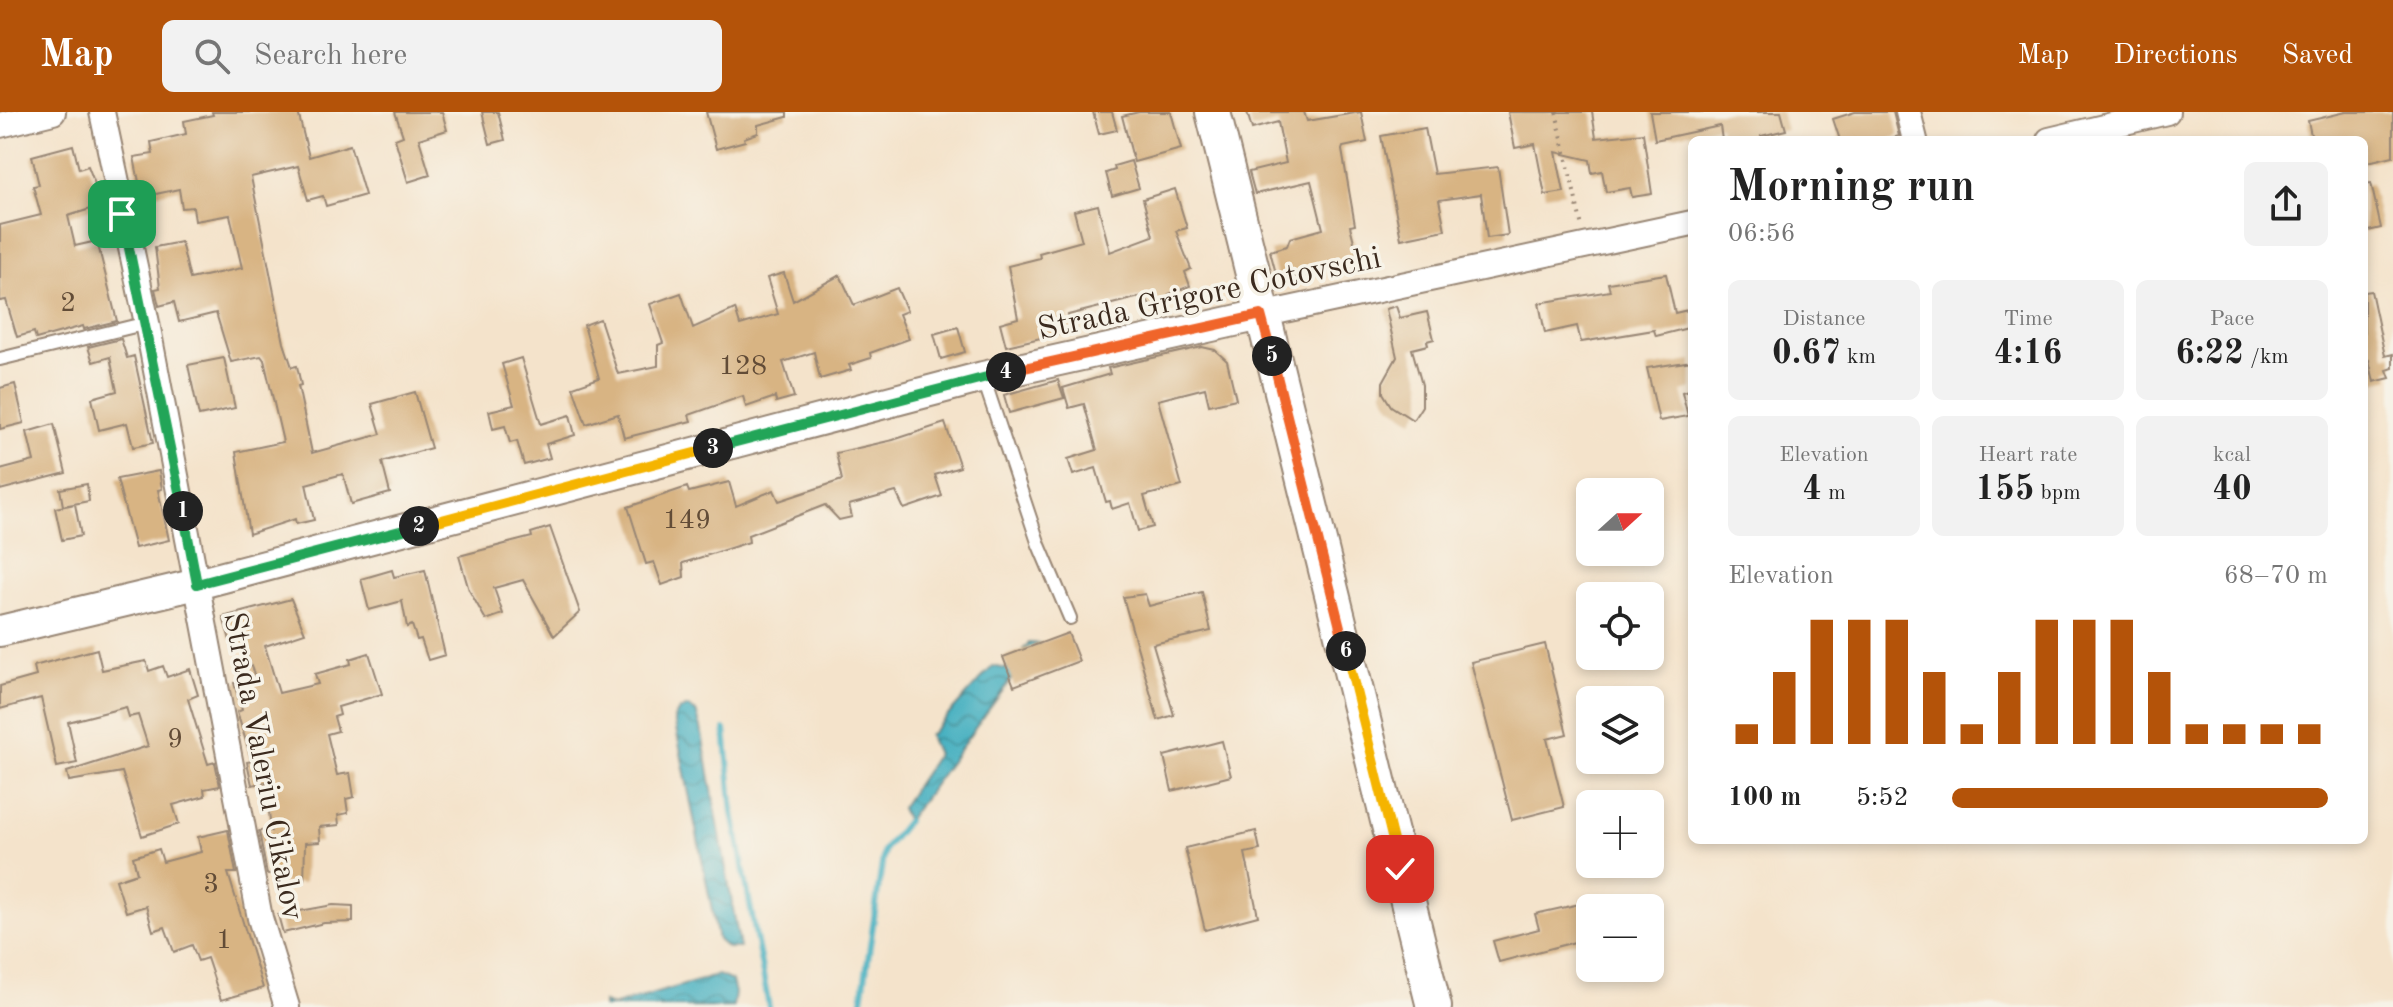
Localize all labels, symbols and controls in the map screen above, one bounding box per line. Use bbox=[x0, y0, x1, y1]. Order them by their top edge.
search box bbox=[162, 20, 722, 92]
icon: search bbox=[190, 34, 234, 78]
text: Map bbox=[40, 37, 114, 75]
text: Search here bbox=[254, 41, 407, 71]
text: Map bbox=[2017, 42, 2069, 70]
text: Directions bbox=[2113, 42, 2238, 70]
text: Saved bbox=[2282, 42, 2353, 70]
button: share bbox=[2244, 162, 2328, 246]
text: Morning run bbox=[1728, 166, 1975, 210]
pin bbox=[88, 180, 156, 248]
icon: arrive bbox=[100, 192, 144, 236]
text: 06:56 bbox=[1728, 221, 1796, 247]
street label: Strada Grigore Cotovschi bbox=[1035, 243, 1384, 347]
house number: 2 bbox=[60, 290, 76, 318]
text: Distance bbox=[1783, 308, 1865, 330]
text: Time bbox=[2003, 308, 2053, 330]
text: Pace bbox=[2210, 308, 2254, 330]
pin: 5 bbox=[1252, 336, 1292, 376]
text: 0.67 bbox=[1772, 337, 1841, 371]
text: 4:16 bbox=[1994, 337, 2062, 371]
text: 6:22 bbox=[2175, 337, 2244, 371]
text: 5 bbox=[1266, 345, 1278, 367]
text: km bbox=[1841, 346, 1876, 368]
text: /km bbox=[2244, 346, 2289, 368]
pin: 4 bbox=[986, 352, 1026, 392]
house number: 128 bbox=[719, 353, 767, 381]
text: 4 bbox=[1000, 361, 1012, 383]
pin: 3 bbox=[693, 428, 733, 468]
text: 3 bbox=[707, 437, 719, 459]
text: Elevation bbox=[1779, 444, 1869, 466]
text: Heart rate bbox=[1979, 444, 2077, 466]
text: kcal bbox=[2213, 444, 2251, 466]
text: 4 bbox=[1802, 473, 1822, 507]
text: 155 bbox=[1975, 473, 2034, 507]
text: 40 bbox=[2212, 473, 2252, 507]
north arrow bbox=[1576, 478, 1664, 566]
map controls bbox=[1576, 478, 1664, 982]
text: m bbox=[1822, 482, 1846, 504]
text: bpm bbox=[2034, 482, 2081, 504]
pin: 1 bbox=[163, 491, 203, 531]
text: 1 bbox=[177, 500, 189, 522]
pin: 2 bbox=[399, 506, 439, 546]
house number: 149 bbox=[663, 507, 711, 535]
text: 2 bbox=[413, 515, 425, 537]
text: Elevation bbox=[1728, 563, 1834, 589]
text: 68–70 m bbox=[2224, 563, 2328, 589]
button: locate bbox=[1576, 582, 1664, 670]
street label: Strada Valeriu Cikalov bbox=[216, 610, 308, 923]
pin: 6 bbox=[1326, 631, 1366, 671]
text: 6 bbox=[1340, 640, 1352, 662]
button: layers bbox=[1576, 686, 1664, 774]
house number: 9 bbox=[167, 726, 183, 754]
text: 100 m bbox=[1728, 785, 1801, 811]
text: 5:52 bbox=[1856, 785, 1909, 811]
button: + bbox=[1576, 790, 1664, 878]
pin bbox=[1366, 835, 1434, 903]
icon: check bbox=[1378, 847, 1422, 891]
house number: 3 bbox=[203, 871, 219, 899]
button: − bbox=[1576, 894, 1664, 982]
house number: 1 bbox=[216, 927, 232, 955]

